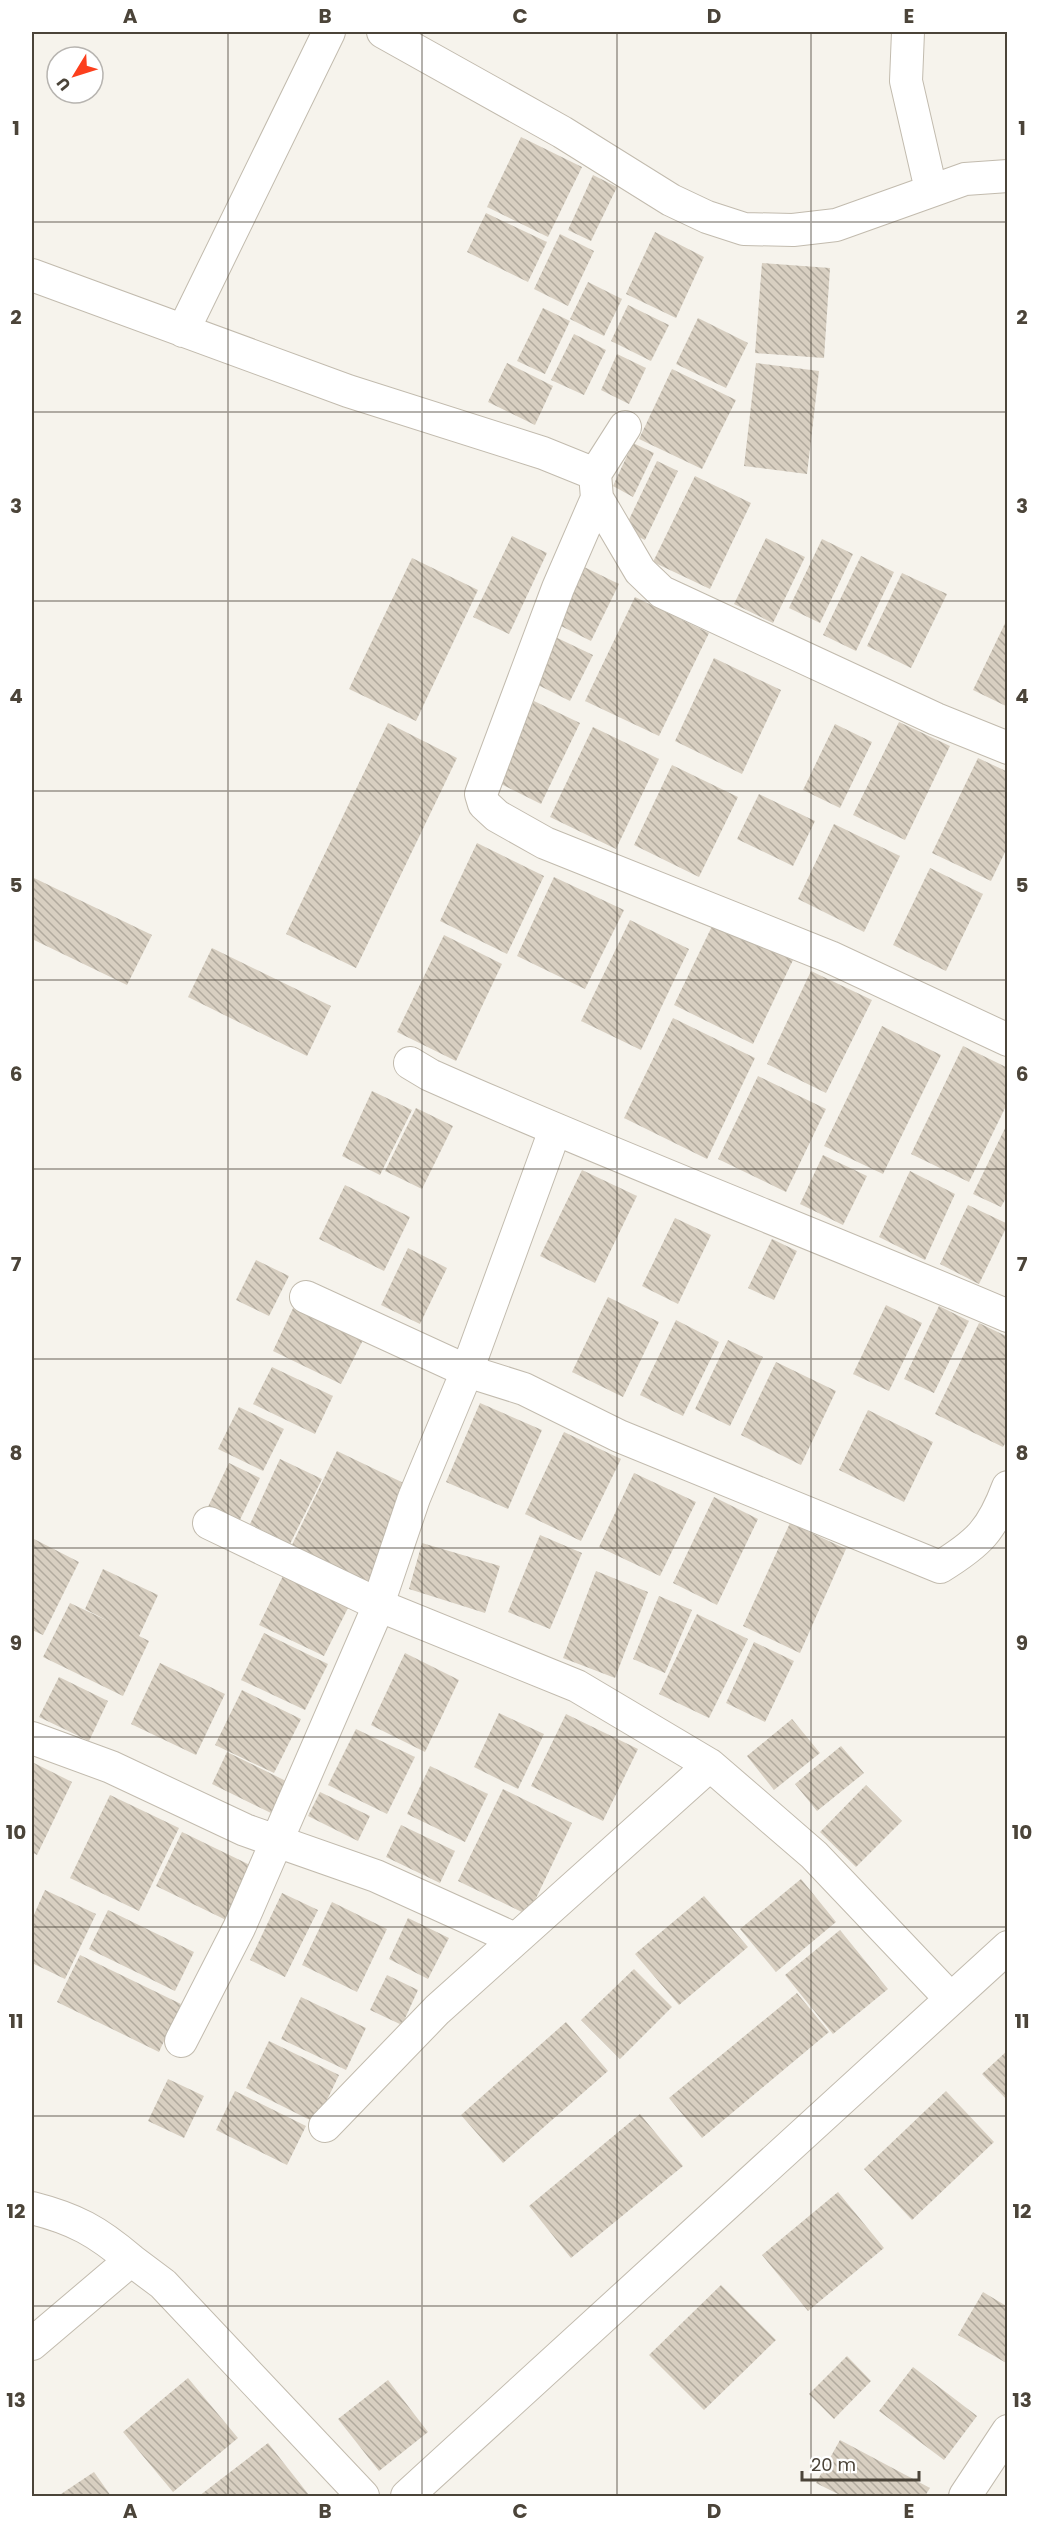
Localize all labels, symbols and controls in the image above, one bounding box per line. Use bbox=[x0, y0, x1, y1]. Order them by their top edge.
text: A bbox=[123, 2, 138, 30]
text: B bbox=[318, 2, 332, 30]
text: C bbox=[512, 2, 528, 30]
text: D bbox=[707, 2, 721, 30]
text: E bbox=[904, 2, 914, 30]
north arrow bbox=[45, 45, 105, 105]
text: U bbox=[51, 72, 76, 95]
text: 1 bbox=[12, 114, 20, 142]
text: 1 bbox=[1018, 114, 1026, 142]
text: 2 bbox=[10, 303, 22, 331]
text: 2 bbox=[1016, 303, 1028, 331]
text: 3 bbox=[10, 492, 22, 520]
text: 3 bbox=[1016, 492, 1028, 520]
text: 4 bbox=[9, 682, 23, 710]
text: 4 bbox=[1015, 682, 1029, 710]
text: 5 bbox=[10, 871, 23, 899]
text: 5 bbox=[1016, 871, 1029, 899]
text: 6 bbox=[10, 1060, 22, 1088]
text: 6 bbox=[1016, 1060, 1028, 1088]
text: 7 bbox=[11, 1250, 22, 1278]
text: 7 bbox=[1017, 1250, 1028, 1278]
text: 8 bbox=[10, 1439, 22, 1467]
text: 8 bbox=[1016, 1439, 1028, 1467]
text: 9 bbox=[10, 1629, 22, 1657]
text: 9 bbox=[1016, 1629, 1028, 1657]
text: 10 bbox=[6, 1818, 26, 1846]
text: 10 bbox=[1012, 1818, 1032, 1846]
text: 11 bbox=[8, 2007, 24, 2035]
text: 11 bbox=[1014, 2007, 1030, 2035]
text: 12 bbox=[7, 2197, 25, 2225]
text: 12 bbox=[1013, 2197, 1031, 2225]
text: 13 bbox=[6, 2386, 26, 2414]
text: 13 bbox=[1012, 2386, 1032, 2414]
scale bar bbox=[802, 2444, 919, 2482]
text: 20 m bbox=[811, 2452, 856, 2477]
text: A bbox=[123, 2497, 138, 2525]
text: B bbox=[318, 2497, 332, 2525]
text: C bbox=[512, 2497, 528, 2525]
text: D bbox=[707, 2497, 721, 2525]
text: E bbox=[904, 2497, 914, 2525]

